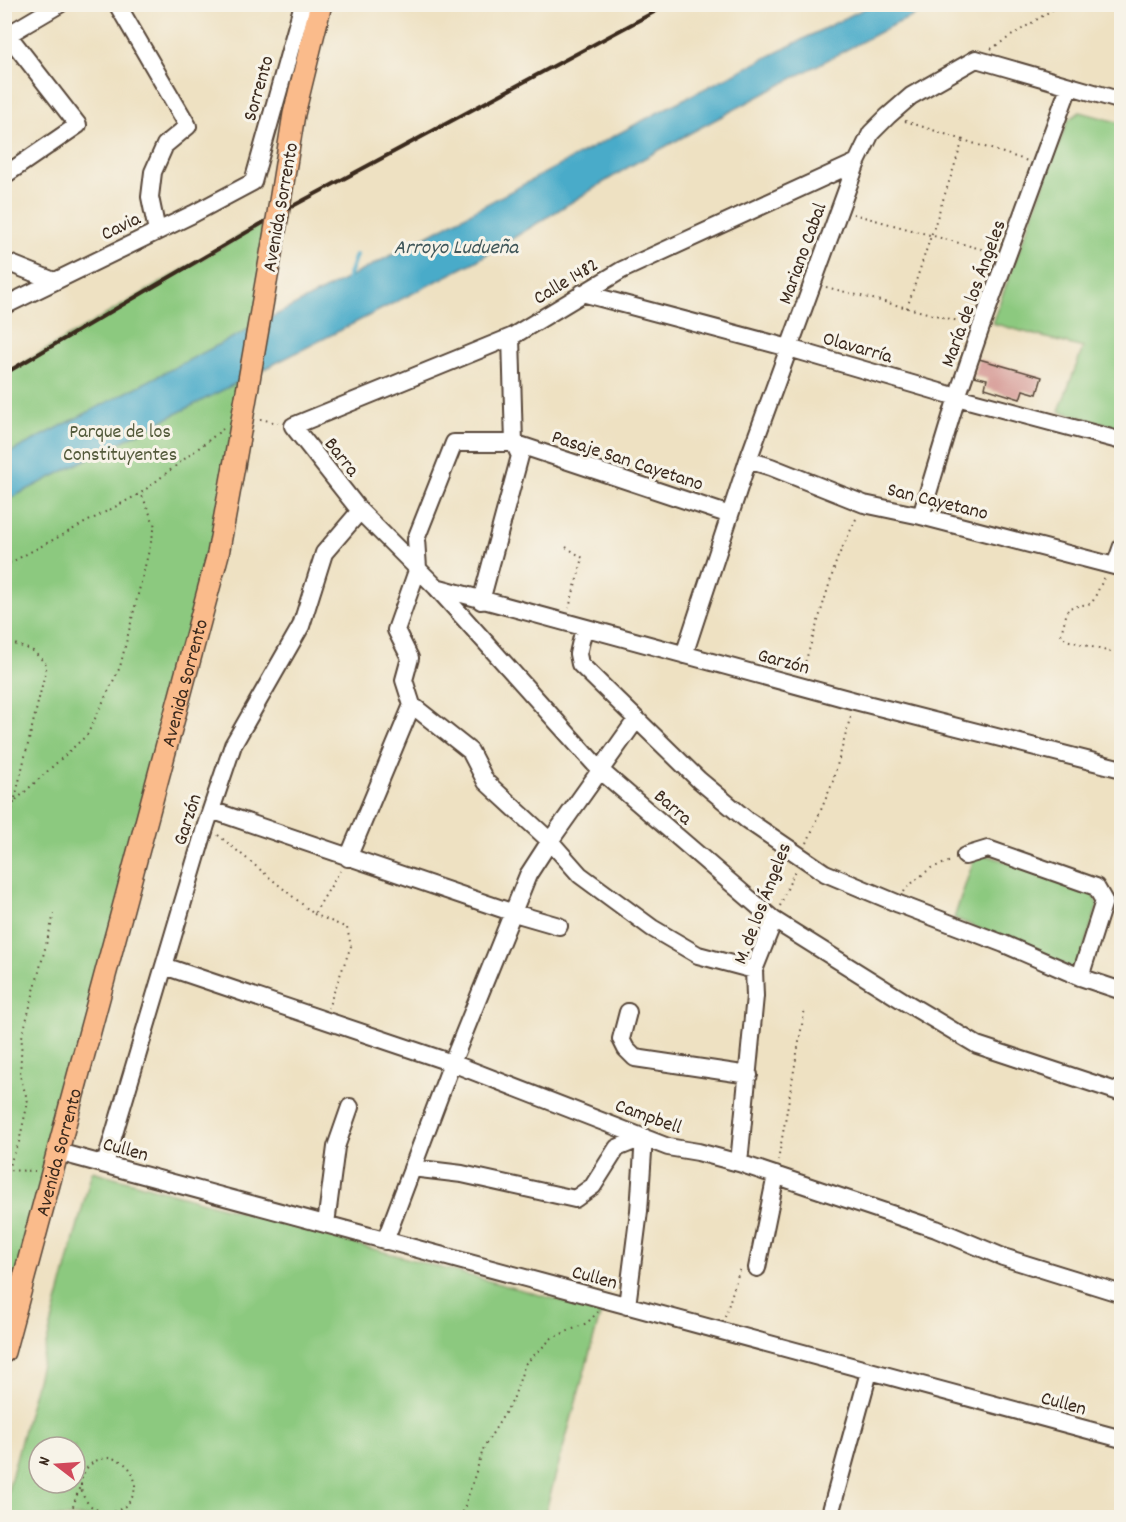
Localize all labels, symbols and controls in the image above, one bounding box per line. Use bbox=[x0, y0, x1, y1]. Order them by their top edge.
street label: Sorrento bbox=[237, 53, 283, 125]
street label: Avenida Sorrento bbox=[257, 140, 307, 275]
street label: Mariano Cabal bbox=[772, 199, 835, 309]
street label: Cavia bbox=[97, 206, 146, 249]
street label: María de los Ángeles bbox=[935, 217, 1014, 372]
water label: Arroyo Ludueña bbox=[394, 234, 519, 264]
street label: Calle 1482 bbox=[529, 252, 604, 313]
street label: Olavarría bbox=[819, 326, 896, 372]
park label: Parque de los Constituyentes bbox=[63, 419, 177, 470]
street label: Pasaje San Cayetano bbox=[548, 424, 707, 500]
street label: Barra bbox=[316, 432, 365, 484]
street label: San Cayetano bbox=[884, 477, 991, 529]
street label: Avenida Sorrento bbox=[156, 616, 217, 750]
street label: Garzón bbox=[754, 643, 812, 683]
street label: Barra bbox=[647, 784, 698, 833]
street label: Garzón bbox=[167, 791, 210, 849]
street label: M. de los Ángeles bbox=[728, 839, 800, 969]
street label: Avenida Sorrento bbox=[30, 1086, 91, 1220]
street label: Campbell bbox=[611, 1093, 685, 1143]
street label: Cullen bbox=[99, 1131, 151, 1170]
street label: Cullen bbox=[568, 1259, 620, 1298]
street label: Cullen bbox=[1037, 1385, 1089, 1424]
north arrow bbox=[27, 1435, 87, 1495]
text: N bbox=[33, 1454, 57, 1468]

